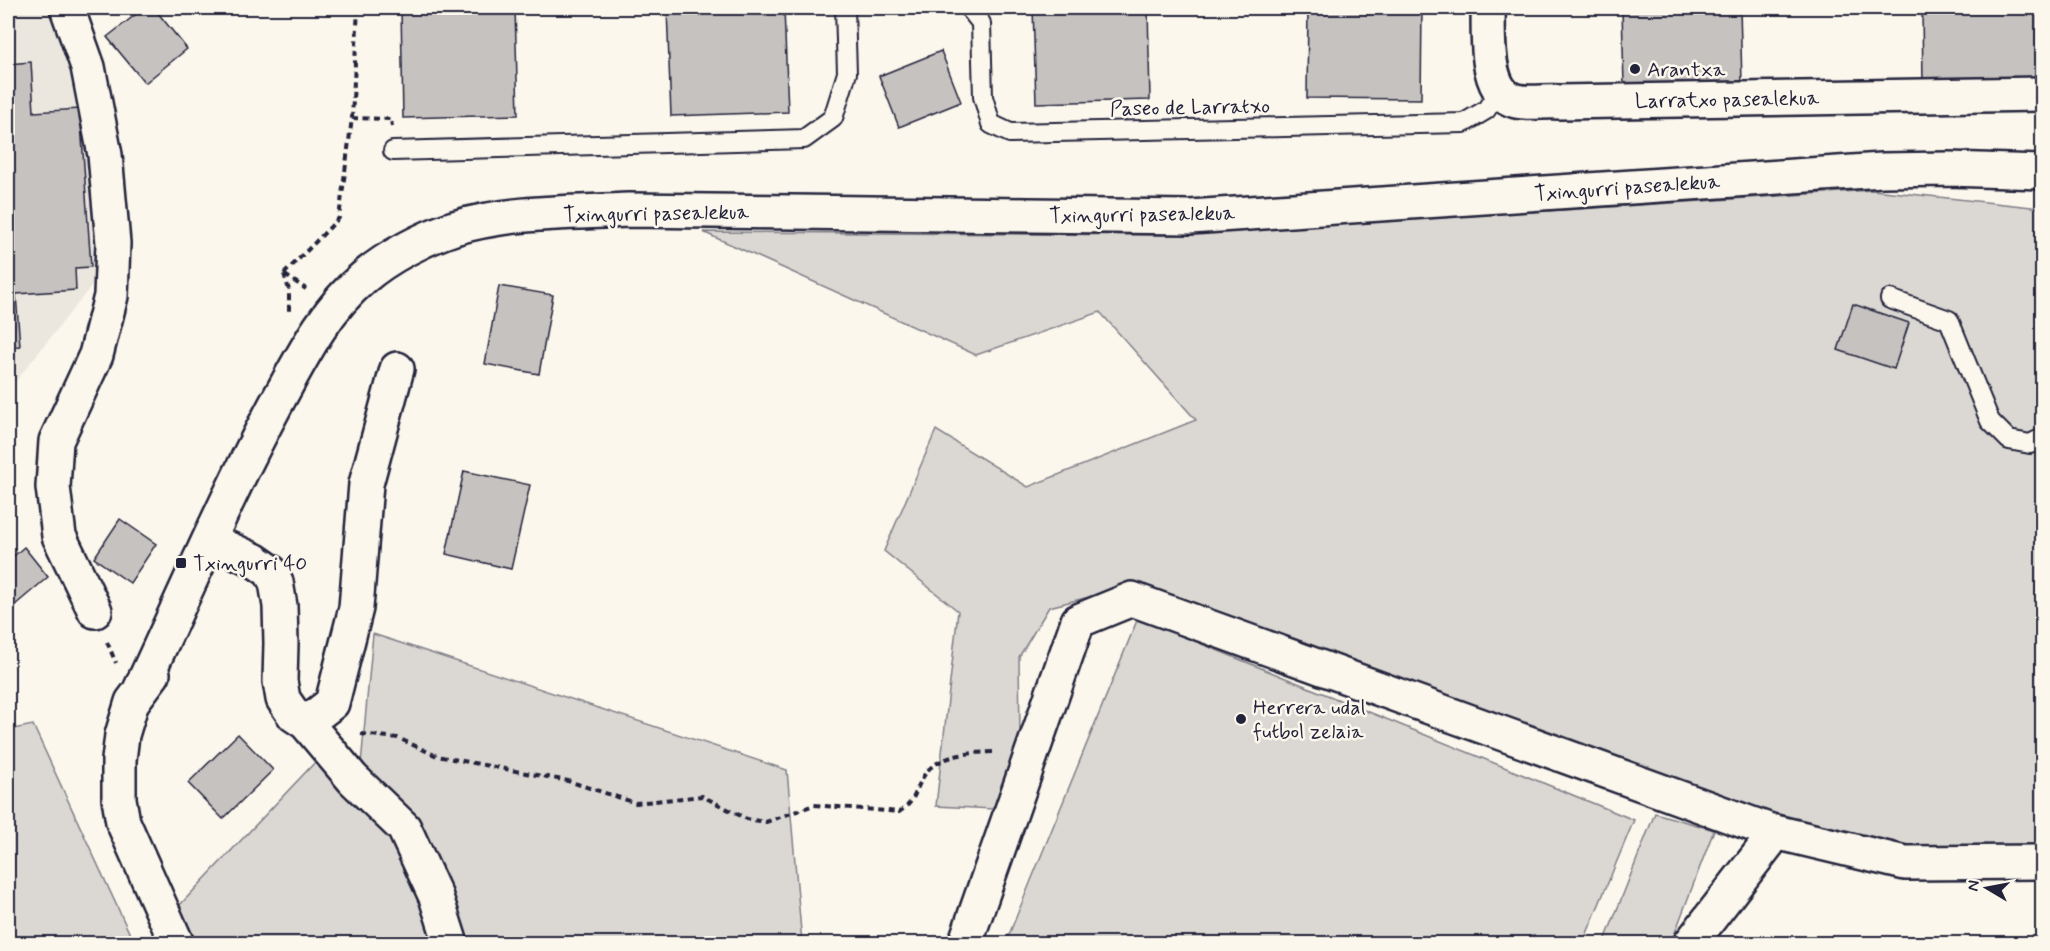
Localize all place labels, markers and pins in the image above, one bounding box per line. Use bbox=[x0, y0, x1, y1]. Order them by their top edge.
place label: Arantxa bbox=[1647, 56, 1726, 84]
marker: Arantxa bbox=[1628, 62, 1642, 76]
place label: Txingurri 40 bbox=[193, 550, 307, 578]
marker: Txingurri 40 bbox=[174, 556, 188, 570]
place label: Herrera udal futbol zelaia bbox=[1253, 694, 1366, 746]
marker: Herrera udal futbol zelaia bbox=[1234, 712, 1248, 726]

